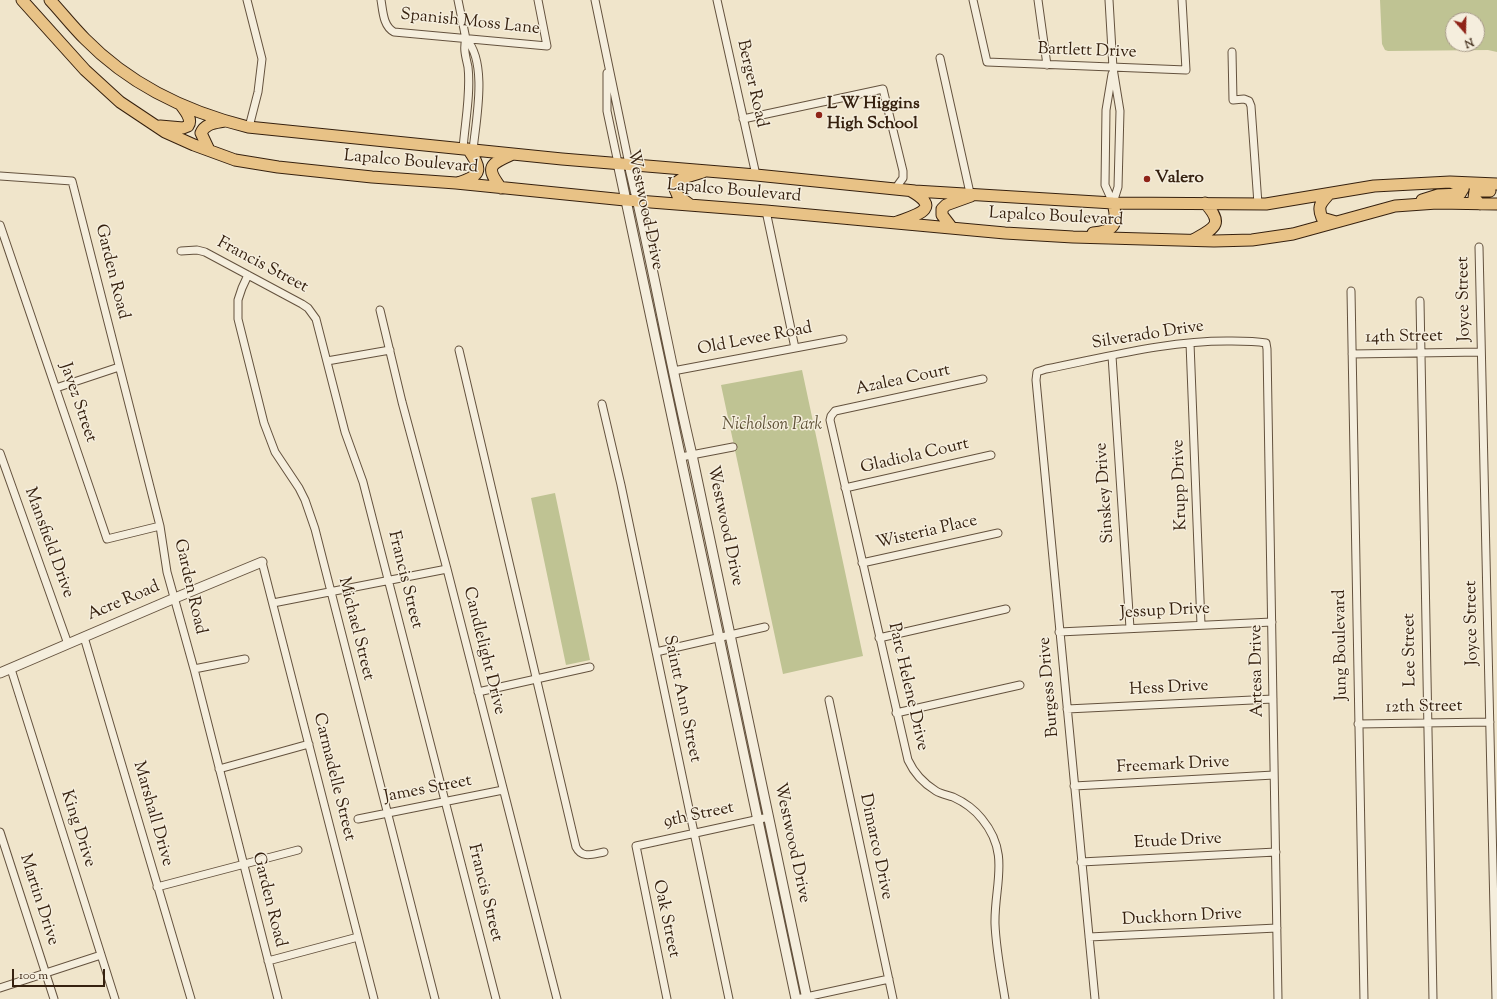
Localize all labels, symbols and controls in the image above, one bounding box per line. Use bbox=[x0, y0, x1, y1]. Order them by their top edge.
street label: Spanish Moss Lane bbox=[399, 6, 541, 40]
north arrow bbox=[1445, 12, 1485, 52]
text: N bbox=[1462, 33, 1476, 51]
street label: Berger Road bbox=[731, 38, 771, 130]
street label: Bartlett Drive bbox=[1037, 40, 1137, 64]
place label: L W Higgins High School bbox=[827, 95, 920, 135]
marker: L W Higgins High School bbox=[814, 110, 824, 120]
street label: Lapalco Boulevard bbox=[343, 147, 479, 179]
street label: Westwood Drive bbox=[621, 148, 667, 272]
place label: Valero bbox=[1155, 169, 1204, 189]
marker: Valero bbox=[1142, 174, 1152, 184]
street label: Lapalco Boulevard bbox=[666, 176, 802, 208]
street label: Lapalco Boulevard bbox=[988, 204, 1124, 232]
street label: Garden Road bbox=[89, 222, 133, 322]
street label: Francis Street bbox=[213, 234, 311, 298]
street label: Joyce Street bbox=[1454, 256, 1476, 342]
street label: Silverado Drive bbox=[1091, 317, 1205, 355]
street label: Old Levee Road bbox=[696, 319, 814, 361]
street label: 14th Street bbox=[1365, 327, 1443, 349]
street label: Javez Street bbox=[54, 361, 100, 445]
street label: Azalea Court bbox=[854, 361, 952, 401]
park label: Nicholson Park bbox=[722, 416, 822, 436]
street label: Gladiola Court bbox=[859, 435, 971, 479]
street label: Krupp Drive bbox=[1169, 439, 1193, 531]
street label: Sinskey Drive bbox=[1092, 442, 1120, 544]
street label: Westwood Drive bbox=[701, 464, 747, 588]
street label: Mansfield Drive bbox=[19, 485, 77, 601]
street label: Wisteria Place bbox=[874, 511, 980, 555]
street label: Francis Street bbox=[382, 529, 426, 631]
street label: Garden Road bbox=[168, 537, 210, 637]
street label: Michael Street bbox=[332, 575, 378, 683]
street label: Acre Road bbox=[85, 578, 163, 626]
street label: Joyce Street bbox=[1462, 580, 1484, 666]
street label: Candlelight Drive bbox=[457, 585, 509, 717]
street label: Jung Boulevard bbox=[1331, 589, 1353, 701]
street label: Jessup Drive bbox=[1120, 599, 1210, 625]
street label: Lee Street bbox=[1400, 613, 1422, 687]
street label: Parc Helene Drive bbox=[882, 621, 932, 753]
street label: Artesa Drive bbox=[1247, 625, 1269, 717]
street label: Saintt Ann Street bbox=[658, 634, 704, 764]
street label: Burgess Drive bbox=[1035, 636, 1065, 738]
street label: Hess Drive bbox=[1129, 677, 1209, 701]
street label: 12th Street bbox=[1385, 697, 1463, 719]
street label: Carmadelle Street bbox=[307, 711, 359, 843]
street label: Freemark Drive bbox=[1116, 753, 1230, 779]
street label: Marshall Drive bbox=[127, 759, 177, 869]
street label: James Street bbox=[382, 772, 474, 808]
street label: Westwood Drive bbox=[768, 781, 814, 905]
street label: King Drive bbox=[55, 788, 99, 870]
street label: Dimarco Drive bbox=[854, 792, 896, 902]
street label: 9th Street bbox=[662, 799, 736, 833]
street label: Etude Drive bbox=[1134, 830, 1222, 854]
street label: Francis Street bbox=[462, 842, 506, 944]
street label: Garden Road bbox=[246, 850, 290, 950]
street label: Martin Drive bbox=[14, 852, 62, 948]
street label: Oak Street bbox=[647, 878, 683, 960]
street label: Duckhorn Drive bbox=[1121, 905, 1243, 931]
scale bar bbox=[14, 961, 107, 987]
text: 100 m bbox=[19, 967, 48, 985]

